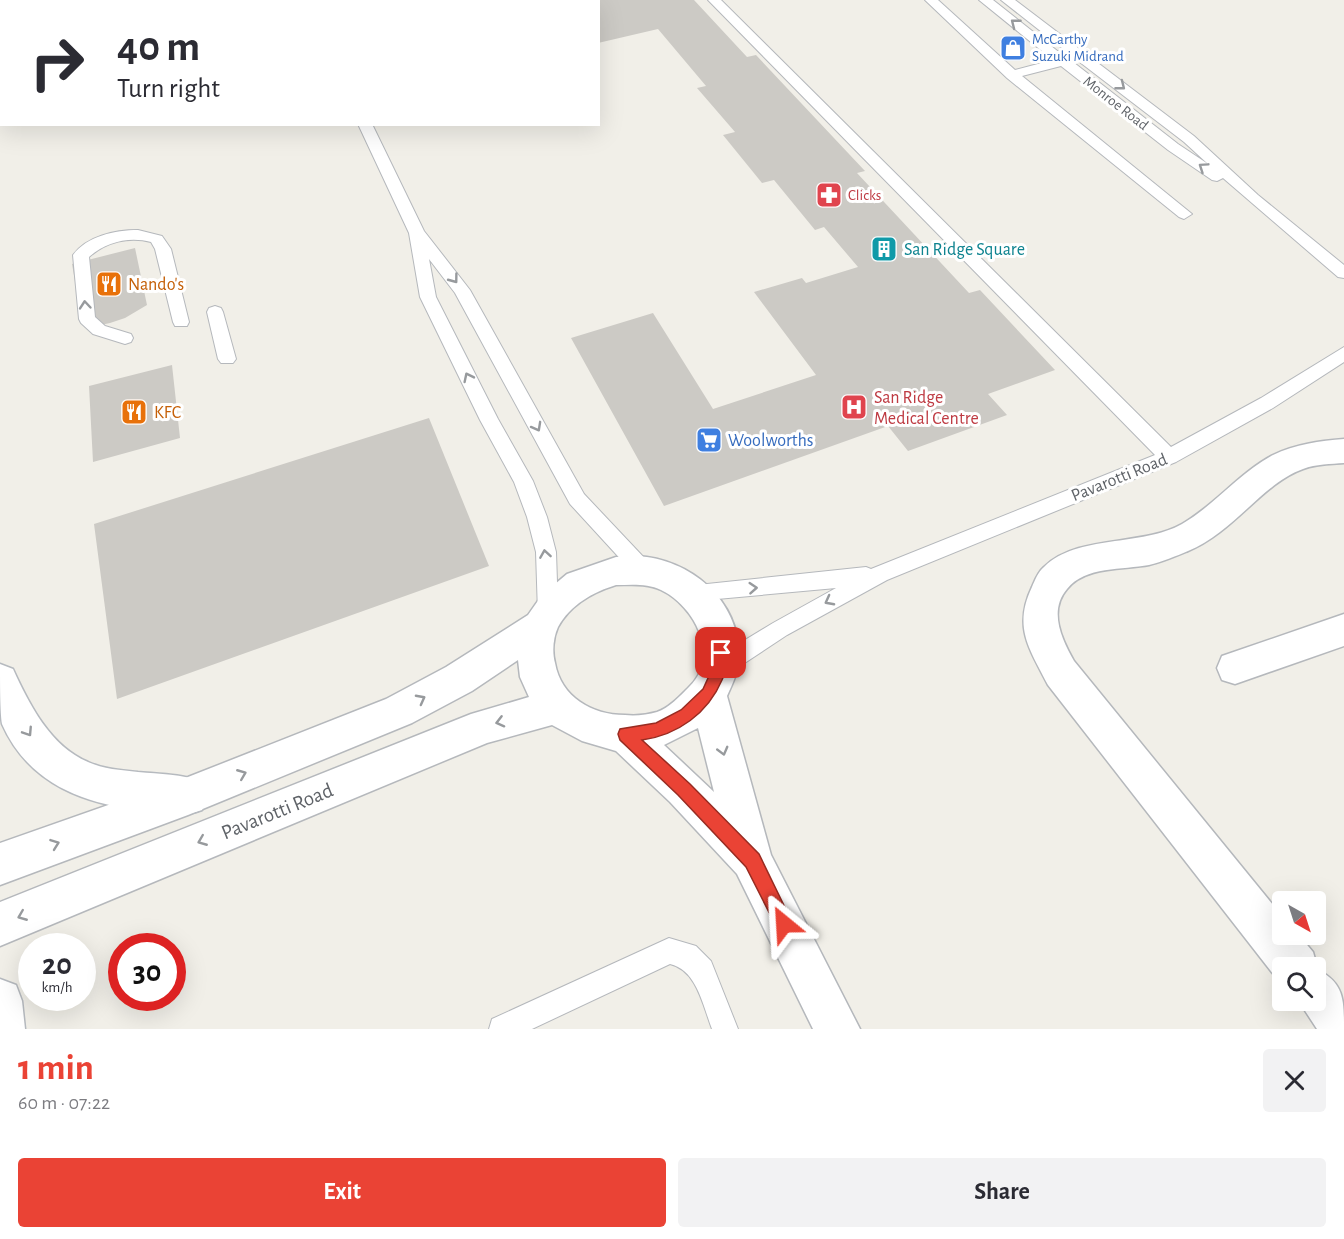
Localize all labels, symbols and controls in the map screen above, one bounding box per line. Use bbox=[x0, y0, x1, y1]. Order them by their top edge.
one-way arrow bbox=[1011, 20, 1022, 31]
icon: right bbox=[18, 24, 96, 102]
text: 40 m bbox=[117, 26, 200, 68]
place label: McCarthy Suzuki Midrand bbox=[1032, 32, 1124, 64]
shop icon: McCarthy Suzuki Midrand bbox=[998, 33, 1028, 63]
street label: Monroe Road bbox=[1080, 74, 1151, 133]
text: Turn right bbox=[117, 75, 220, 102]
one-way arrow bbox=[1114, 78, 1125, 89]
one-way arrow bbox=[1199, 163, 1209, 175]
pharmacy icon: Clicks bbox=[814, 180, 844, 210]
place label: Clicks bbox=[848, 188, 881, 203]
building icon: San Ridge Square bbox=[869, 234, 899, 264]
place label: San Ridge Square bbox=[904, 241, 1025, 259]
restaurant icon: Nando's bbox=[94, 269, 124, 299]
one-way arrow bbox=[447, 272, 458, 283]
place label: Nando's bbox=[128, 276, 184, 294]
one-way arrow bbox=[79, 300, 92, 309]
one-way arrow bbox=[463, 372, 475, 383]
place label: San Ridge Medical Centre bbox=[874, 389, 979, 428]
hospital icon: San Ridge Medical Centre bbox=[839, 392, 869, 422]
restaurant icon: KFC bbox=[119, 397, 149, 427]
place label: KFC bbox=[154, 404, 181, 422]
one-way arrow bbox=[530, 421, 541, 432]
supermarket icon: Woolworths bbox=[694, 425, 724, 455]
place label: Woolworths bbox=[728, 432, 814, 450]
street label: Pavarotti Road bbox=[1069, 451, 1170, 505]
one-way arrow bbox=[540, 550, 552, 559]
one-way arrow bbox=[749, 582, 758, 595]
one-way arrow bbox=[824, 594, 835, 605]
pin bbox=[695, 627, 746, 678]
icon: arrive bbox=[704, 636, 737, 669]
one-way arrow bbox=[415, 695, 426, 706]
one-way arrow bbox=[495, 714, 505, 727]
one-way arrow bbox=[21, 725, 32, 736]
one-way arrow bbox=[716, 745, 729, 755]
one-way arrow bbox=[235, 769, 246, 781]
street label: Pavarotti Road bbox=[218, 779, 336, 843]
one-way arrow bbox=[197, 834, 208, 846]
one-way arrow bbox=[49, 839, 60, 852]
north arrow bbox=[1272, 891, 1326, 945]
map controls bbox=[1272, 891, 1326, 1011]
position arrow bbox=[752, 892, 816, 956]
one-way arrow bbox=[17, 909, 28, 921]
speed limit sign: 30 bbox=[108, 933, 186, 1011]
text: 20 bbox=[42, 950, 72, 980]
button: search bbox=[1272, 957, 1326, 1011]
text: km/h bbox=[42, 980, 72, 995]
button: close bbox=[1263, 1049, 1326, 1112]
text: 1 min bbox=[18, 1050, 94, 1086]
text: 60 m · 07:22 bbox=[18, 1093, 110, 1113]
button: Exit bbox=[18, 1158, 666, 1227]
button: Share bbox=[678, 1158, 1326, 1227]

